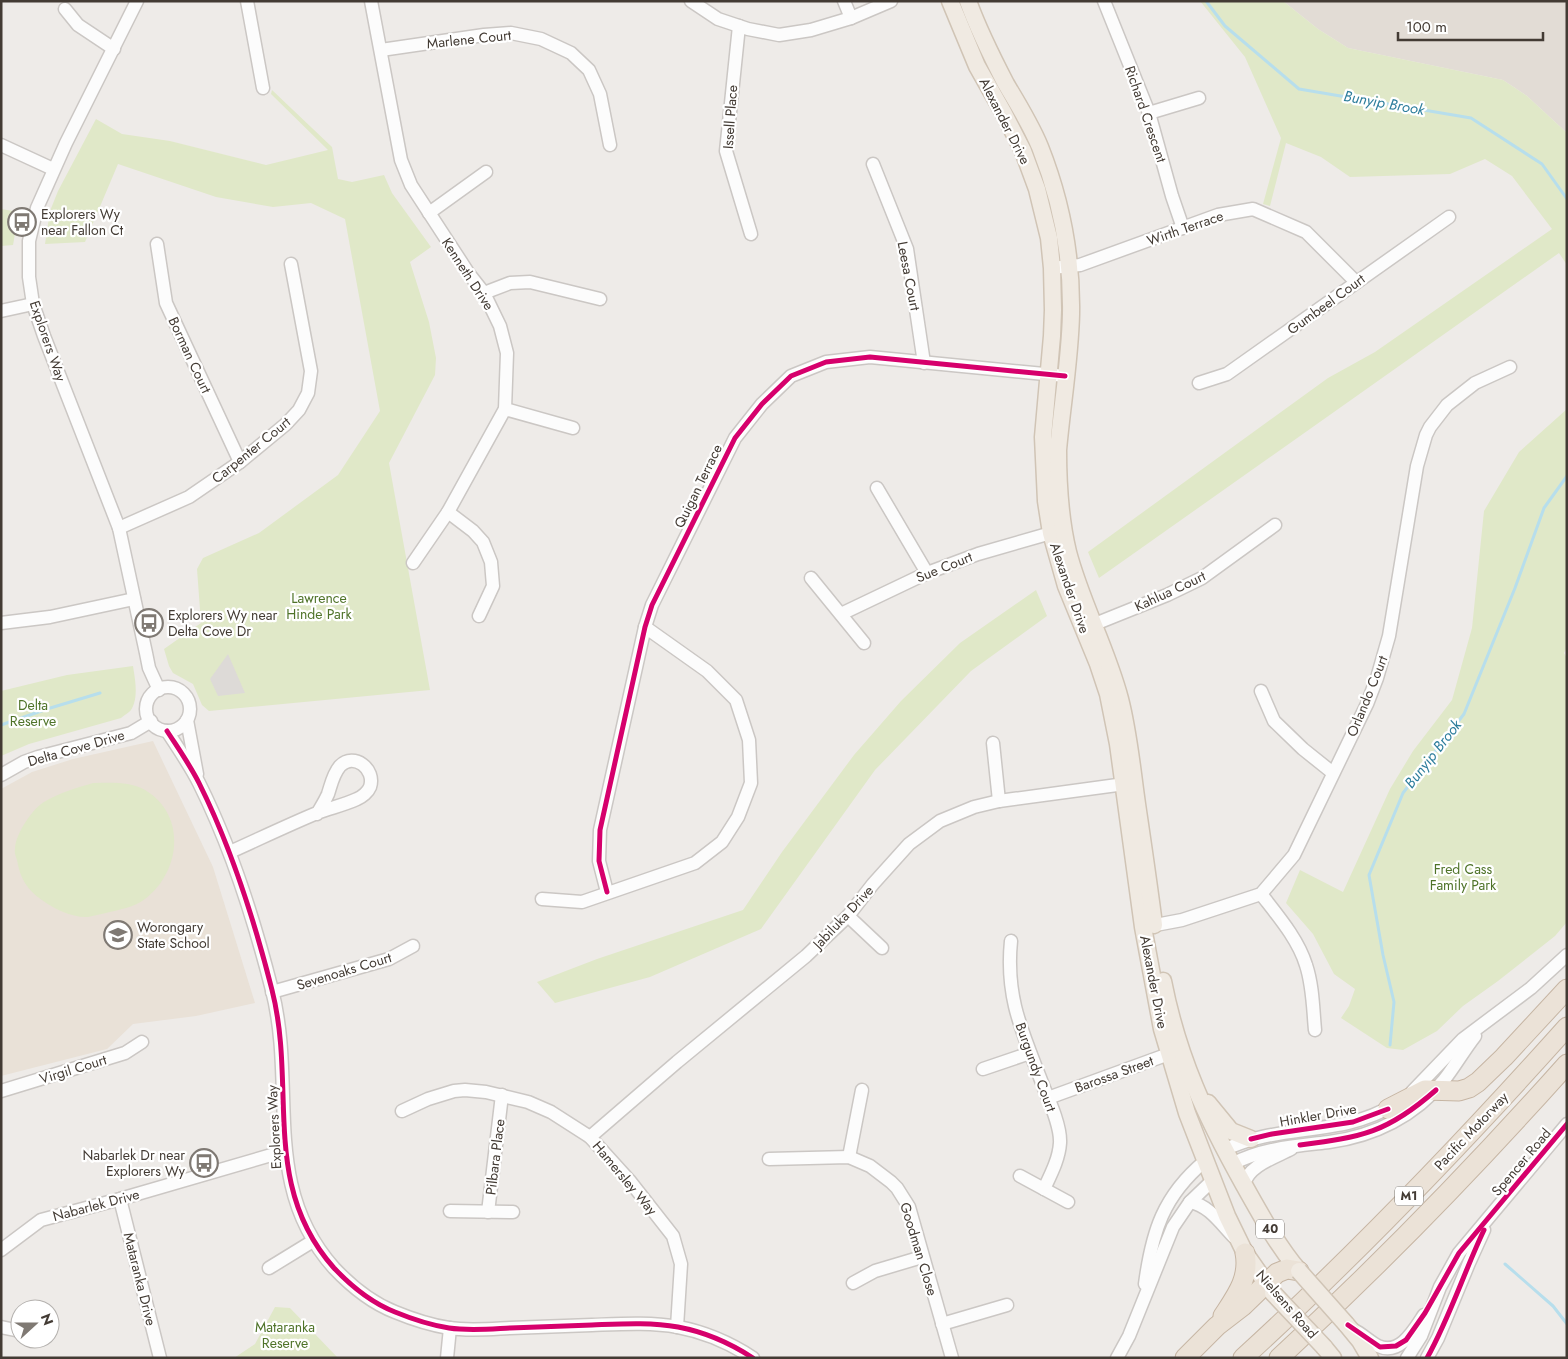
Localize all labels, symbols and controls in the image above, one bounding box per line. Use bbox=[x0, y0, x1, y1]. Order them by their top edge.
scale bar bbox=[1398, 10, 1543, 42]
text: 100 m bbox=[1406, 16, 1447, 38]
street label: Marlene Court bbox=[426, 25, 513, 53]
street label: Richard Crescent bbox=[1120, 63, 1172, 166]
street label: Alexander Drive bbox=[975, 74, 1035, 168]
street label: Issell Place bbox=[718, 84, 742, 150]
water label: Bunyip Brook bbox=[1342, 85, 1427, 121]
place label: Explorers Wy near Fallon Ct bbox=[41, 204, 124, 240]
street label: Wirth Terrace bbox=[1144, 206, 1226, 250]
bus stop icon: Explorers Wy near Fallon Ct bbox=[7, 207, 37, 237]
street label: Kenneth Drive bbox=[437, 234, 499, 314]
street label: Leesa Court bbox=[893, 240, 926, 313]
street label: Gumbeel Court bbox=[1283, 269, 1369, 339]
street label: Explorers Way bbox=[25, 298, 71, 385]
street label: Borman Court bbox=[164, 314, 217, 397]
street label: Carpenter Court bbox=[207, 412, 295, 488]
street label: Quigan Terrace bbox=[669, 441, 727, 531]
street label: Alexander Drive bbox=[1045, 540, 1095, 636]
street label: Sue Court bbox=[913, 546, 976, 587]
street label: Kahlua Court bbox=[1131, 566, 1209, 616]
park label: Lawrence Hinde Park bbox=[286, 588, 353, 624]
place label: Explorers Wy near Delta Cove Dr bbox=[168, 605, 277, 641]
bus stop icon: Explorers Wy near Delta Cove Dr bbox=[134, 608, 164, 638]
street label: Orlando Court bbox=[1342, 652, 1393, 739]
park label: Delta Reserve bbox=[10, 695, 56, 731]
water label: Bunyip Brook bbox=[1399, 715, 1467, 793]
street label: Delta Cove Drive bbox=[25, 725, 127, 771]
park label: Fred Cass Family Park bbox=[1430, 859, 1497, 895]
street label: Jabiluka Drive bbox=[807, 881, 878, 955]
place label: Worongary State School bbox=[137, 917, 210, 953]
school or university icon: Worongary State School bbox=[103, 920, 133, 950]
street label: Alexander Drive bbox=[1135, 934, 1173, 1030]
street label: Sevenoaks Court bbox=[294, 947, 395, 995]
street label: Burgundy Court bbox=[1011, 1020, 1062, 1115]
street label: Virgil Court bbox=[37, 1049, 110, 1089]
street label: Barossa Street bbox=[1072, 1050, 1157, 1097]
street label: Explorers Way bbox=[262, 1084, 286, 1170]
street label: Pacific Motorway bbox=[1429, 1087, 1513, 1175]
street label: Hinkler Drive bbox=[1278, 1098, 1358, 1132]
street label: Pilbara Place bbox=[480, 1118, 510, 1196]
street label: Spencer Road bbox=[1487, 1124, 1555, 1200]
street label: Hamersley Way bbox=[588, 1137, 663, 1220]
place label: Nabarlek Dr near Explorers Wy bbox=[82, 1145, 186, 1181]
bus stop icon: Nabarlek Dr near Explorers Wy bbox=[189, 1148, 219, 1178]
street label: Nabarlek Drive bbox=[50, 1184, 142, 1226]
road number: M1 bbox=[1395, 1186, 1423, 1206]
street label: Goodman Close bbox=[895, 1200, 943, 1298]
road number: 40 bbox=[1256, 1220, 1284, 1238]
street label: Mataranka Drive bbox=[119, 1230, 161, 1328]
street label: Nielsens Road bbox=[1252, 1265, 1322, 1343]
north arrow bbox=[10, 1299, 60, 1349]
text: N bbox=[36, 1311, 58, 1328]
park label: Mataranka Reserve bbox=[255, 1317, 315, 1353]

